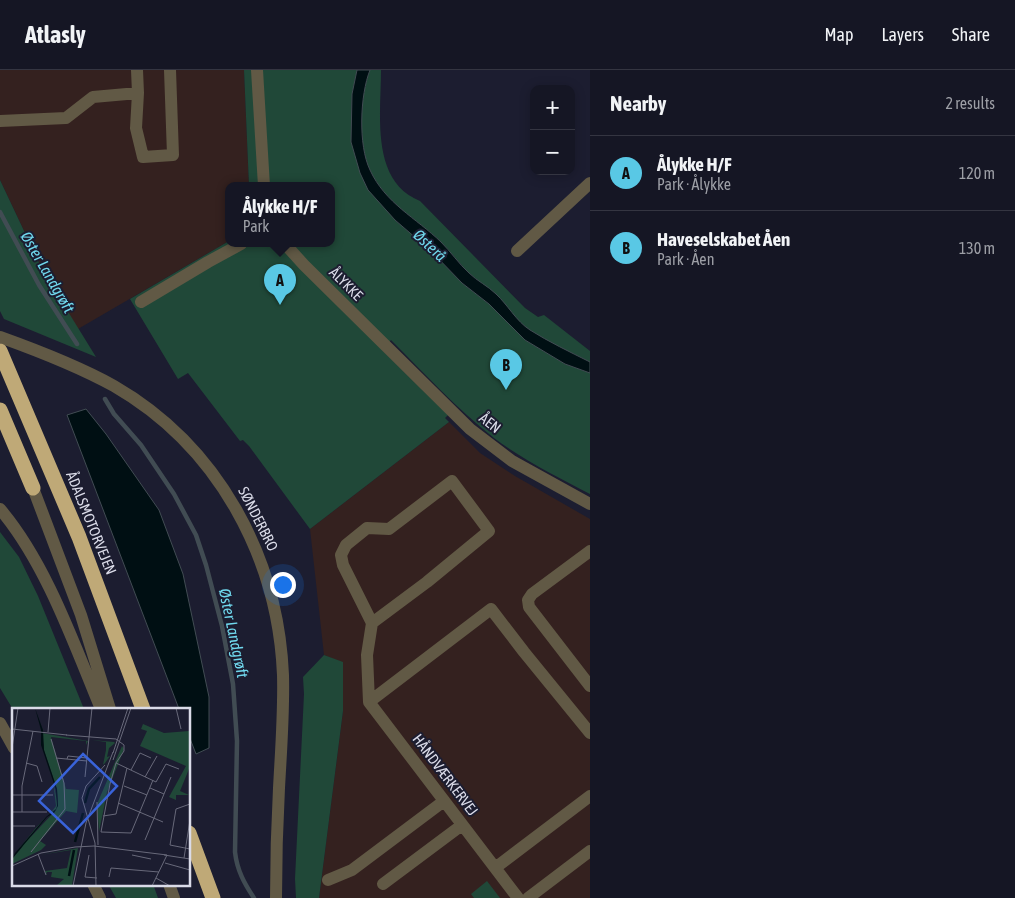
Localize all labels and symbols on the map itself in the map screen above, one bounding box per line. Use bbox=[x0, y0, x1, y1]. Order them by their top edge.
water label: Østerå bbox=[410, 225, 451, 265]
water label: Øster Landgrøft bbox=[17, 228, 79, 317]
pin: A bbox=[264, 264, 296, 305]
street label: ÅLYKKE bbox=[326, 264, 367, 304]
pin: B bbox=[490, 349, 522, 390]
street label: ÅEN bbox=[476, 409, 504, 436]
street label: ÅDALSMOTORVEJEN bbox=[63, 469, 120, 577]
street label: SØNDERBRO bbox=[235, 484, 282, 554]
your location bbox=[270, 572, 296, 598]
water label: Øster Landgrøft bbox=[215, 587, 252, 680]
inset map bbox=[12, 708, 190, 886]
street label: HÅNDVÆRKERVEJ bbox=[409, 731, 481, 819]

